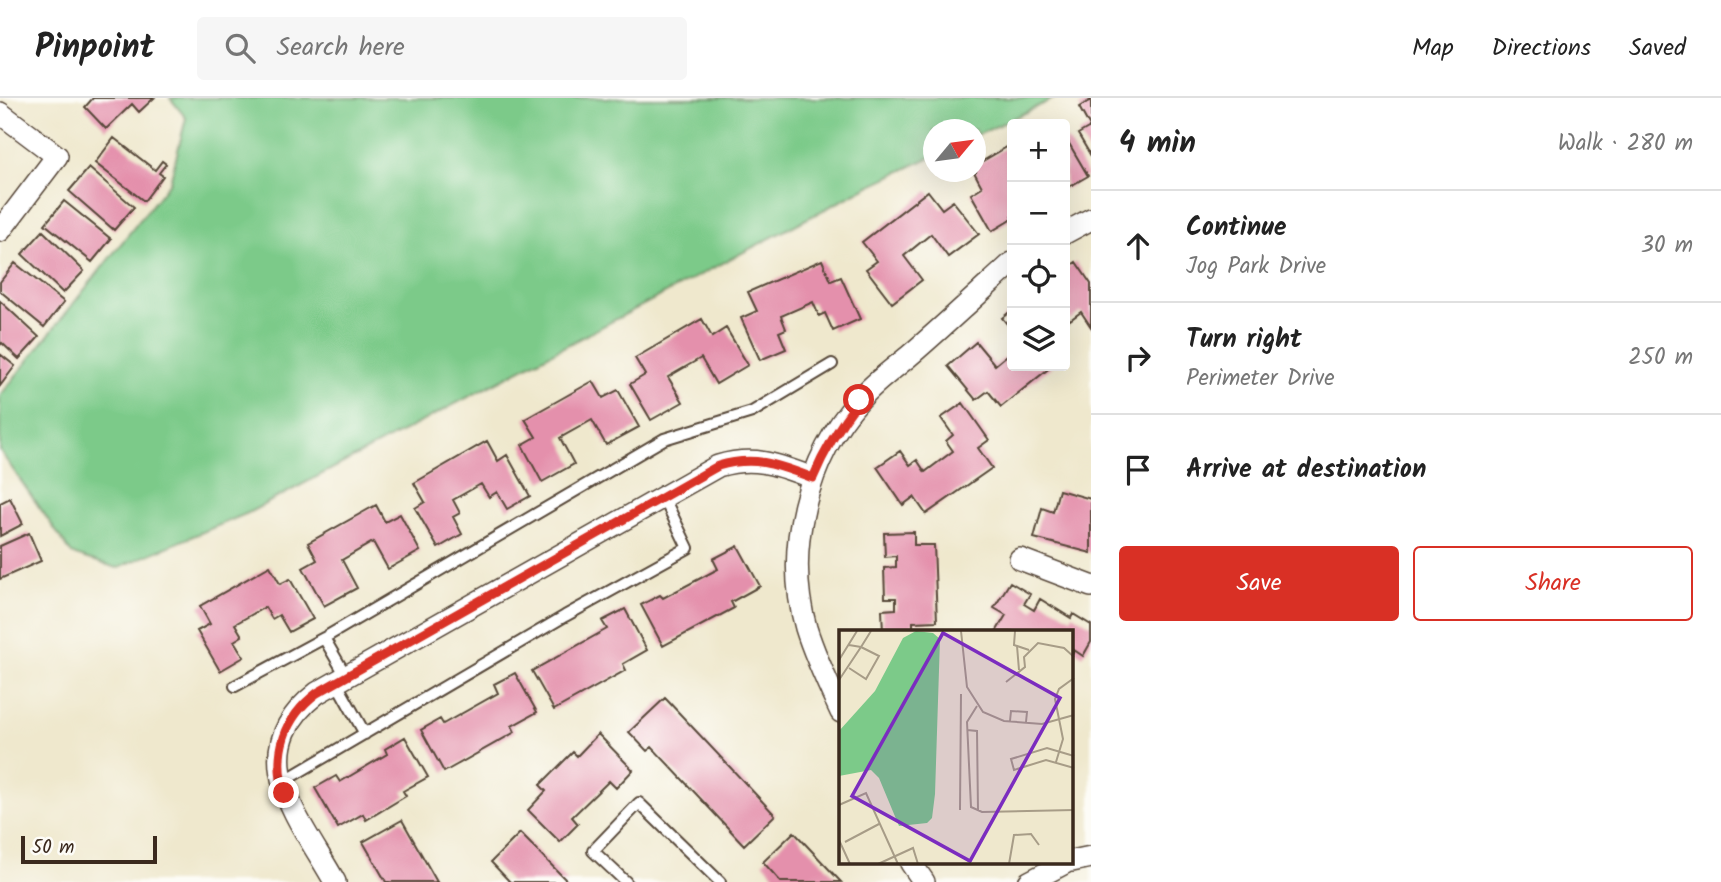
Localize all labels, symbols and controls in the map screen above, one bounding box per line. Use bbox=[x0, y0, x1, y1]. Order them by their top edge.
search box bbox=[197, 17, 687, 80]
text: Pinpoint bbox=[35, 22, 155, 75]
text: Search here bbox=[277, 27, 405, 69]
icon: search bbox=[221, 29, 259, 67]
text: Map bbox=[1412, 29, 1454, 68]
text: Directions bbox=[1492, 29, 1591, 68]
text: Saved bbox=[1629, 29, 1686, 68]
north arrow bbox=[923, 119, 986, 182]
map controls bbox=[1007, 119, 1070, 371]
button: + bbox=[1007, 119, 1070, 182]
text: 4 min bbox=[1119, 120, 1196, 168]
text: Walk · 280 m bbox=[1558, 126, 1693, 162]
button: − bbox=[1007, 182, 1070, 245]
text: Continue bbox=[1186, 207, 1287, 249]
icon: ahead bbox=[1119, 227, 1157, 265]
text: 30 m bbox=[1641, 228, 1693, 264]
button: locate bbox=[1007, 245, 1070, 308]
text: Jog Park Drive bbox=[1186, 249, 1326, 285]
button: layers bbox=[1007, 308, 1070, 371]
text: Turn right bbox=[1186, 319, 1302, 361]
icon: right bbox=[1119, 339, 1157, 377]
text: 250 m bbox=[1628, 340, 1693, 376]
text: Perimeter Drive bbox=[1186, 361, 1335, 397]
route start bbox=[843, 384, 874, 415]
text: Arrive at destination bbox=[1186, 449, 1426, 491]
icon: arrive bbox=[1119, 451, 1157, 489]
button: Save bbox=[1119, 546, 1399, 621]
button: Share bbox=[1413, 546, 1693, 621]
inset map bbox=[839, 630, 1074, 864]
route end bbox=[268, 777, 299, 808]
scale bar bbox=[21, 833, 158, 865]
text: 50 m bbox=[32, 833, 74, 863]

